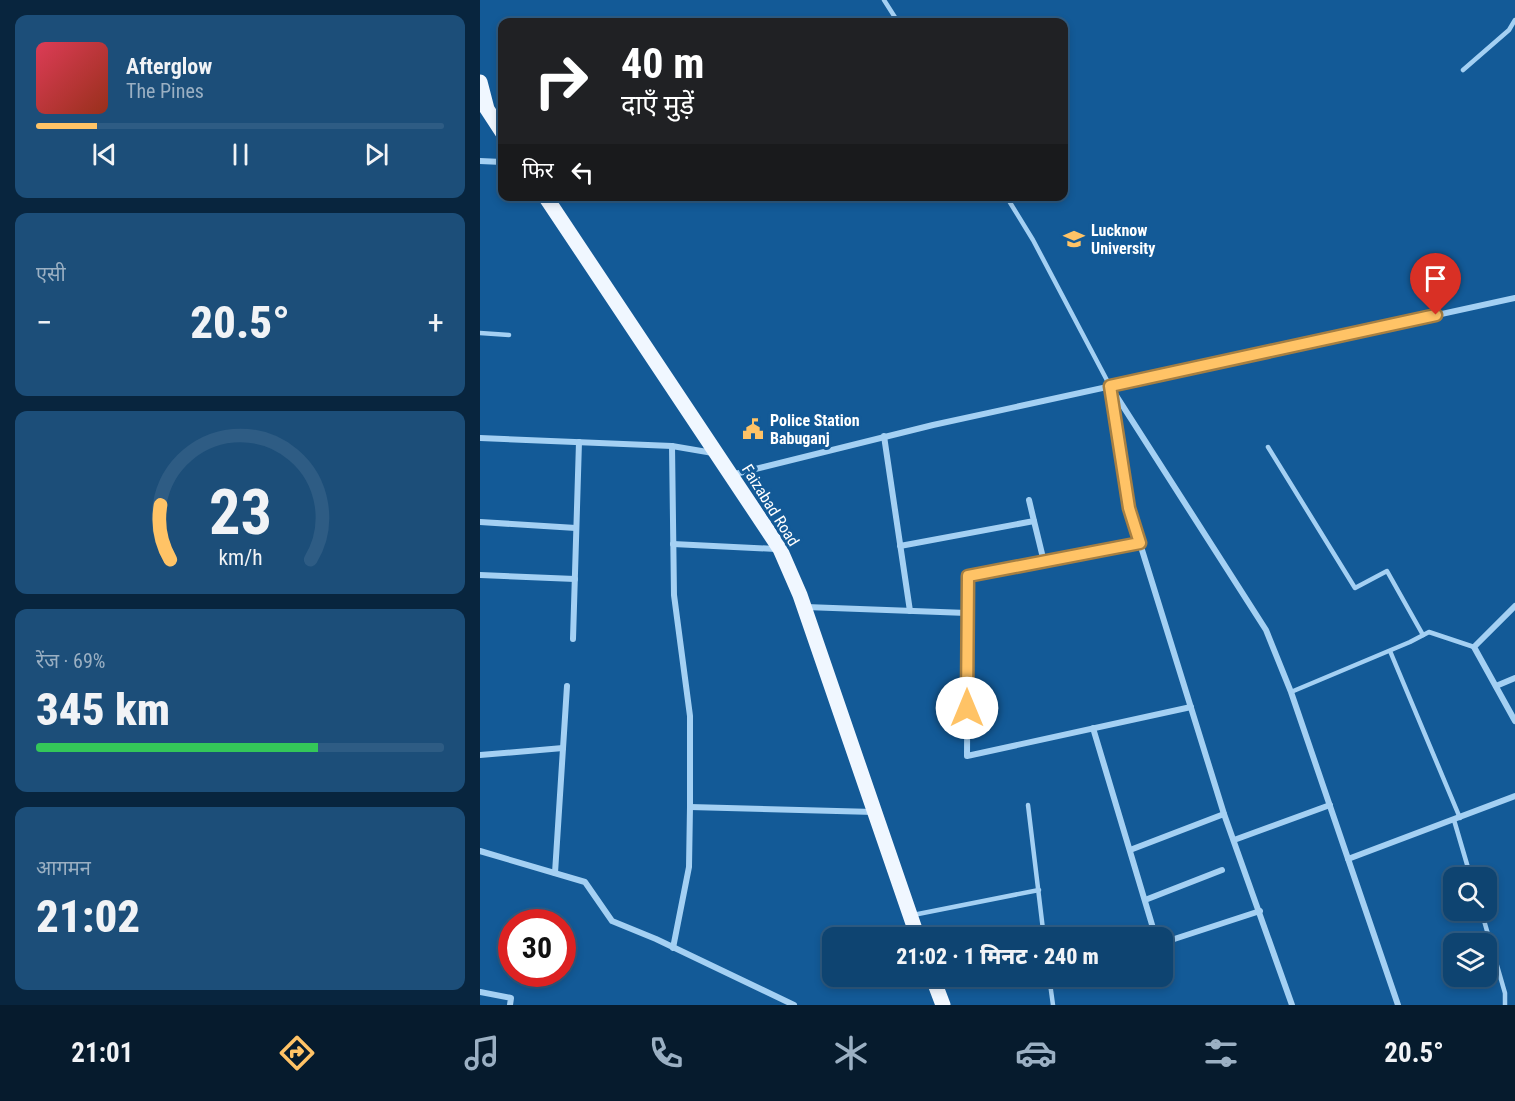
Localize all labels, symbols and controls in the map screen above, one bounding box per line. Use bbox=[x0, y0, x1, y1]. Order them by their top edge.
text: 40 m bbox=[621, 39, 704, 88]
icon: right bbox=[522, 42, 600, 120]
text: Afterglow bbox=[126, 54, 212, 79]
text: The Pines bbox=[126, 79, 204, 103]
text: दाएँ मुड़ें bbox=[621, 89, 694, 121]
icon: previous bbox=[88, 138, 121, 171]
icon: pause bbox=[224, 138, 257, 171]
icon: next bbox=[360, 138, 393, 171]
icon: left bbox=[566, 156, 599, 189]
text: फिर bbox=[522, 158, 554, 183]
place label: Lucknow University bbox=[1091, 221, 1155, 258]
school or university icon: Lucknow University bbox=[1062, 227, 1086, 251]
pin bbox=[1410, 253, 1461, 315]
text: एसी bbox=[36, 262, 66, 286]
icon: arrive bbox=[1419, 262, 1452, 295]
text: 20.5° bbox=[190, 296, 290, 349]
text: − bbox=[36, 303, 53, 342]
text: + bbox=[428, 303, 444, 342]
place label: Police Station Babuganj bbox=[770, 411, 860, 448]
public building icon: Police Station Babuganj bbox=[741, 417, 765, 441]
street label: Faizabad Road bbox=[738, 461, 803, 550]
text: 23 bbox=[208, 476, 272, 549]
text: km/h bbox=[218, 545, 262, 570]
text: रेंज · 69% bbox=[36, 649, 105, 673]
position arrow bbox=[935, 676, 999, 740]
text: 345 km bbox=[36, 683, 170, 736]
text: आगमन bbox=[36, 856, 91, 880]
map controls bbox=[1443, 867, 1497, 987]
button: search bbox=[1443, 867, 1497, 921]
text: 21:02 bbox=[36, 890, 140, 943]
speed limit sign: 30 bbox=[498, 909, 576, 987]
button: layers bbox=[1443, 933, 1497, 987]
text: 21:02 · 1 मिनट · 240 m bbox=[896, 944, 1099, 969]
icon: directions bbox=[276, 1032, 318, 1074]
icon: music bbox=[461, 1032, 503, 1074]
icon: phone bbox=[645, 1032, 687, 1074]
icon: climate bbox=[830, 1032, 872, 1074]
icon: car bbox=[1015, 1032, 1057, 1074]
icon: filters bbox=[1200, 1032, 1242, 1074]
text: 21:01 bbox=[71, 1037, 133, 1069]
text: 20.5° bbox=[1384, 1037, 1444, 1069]

